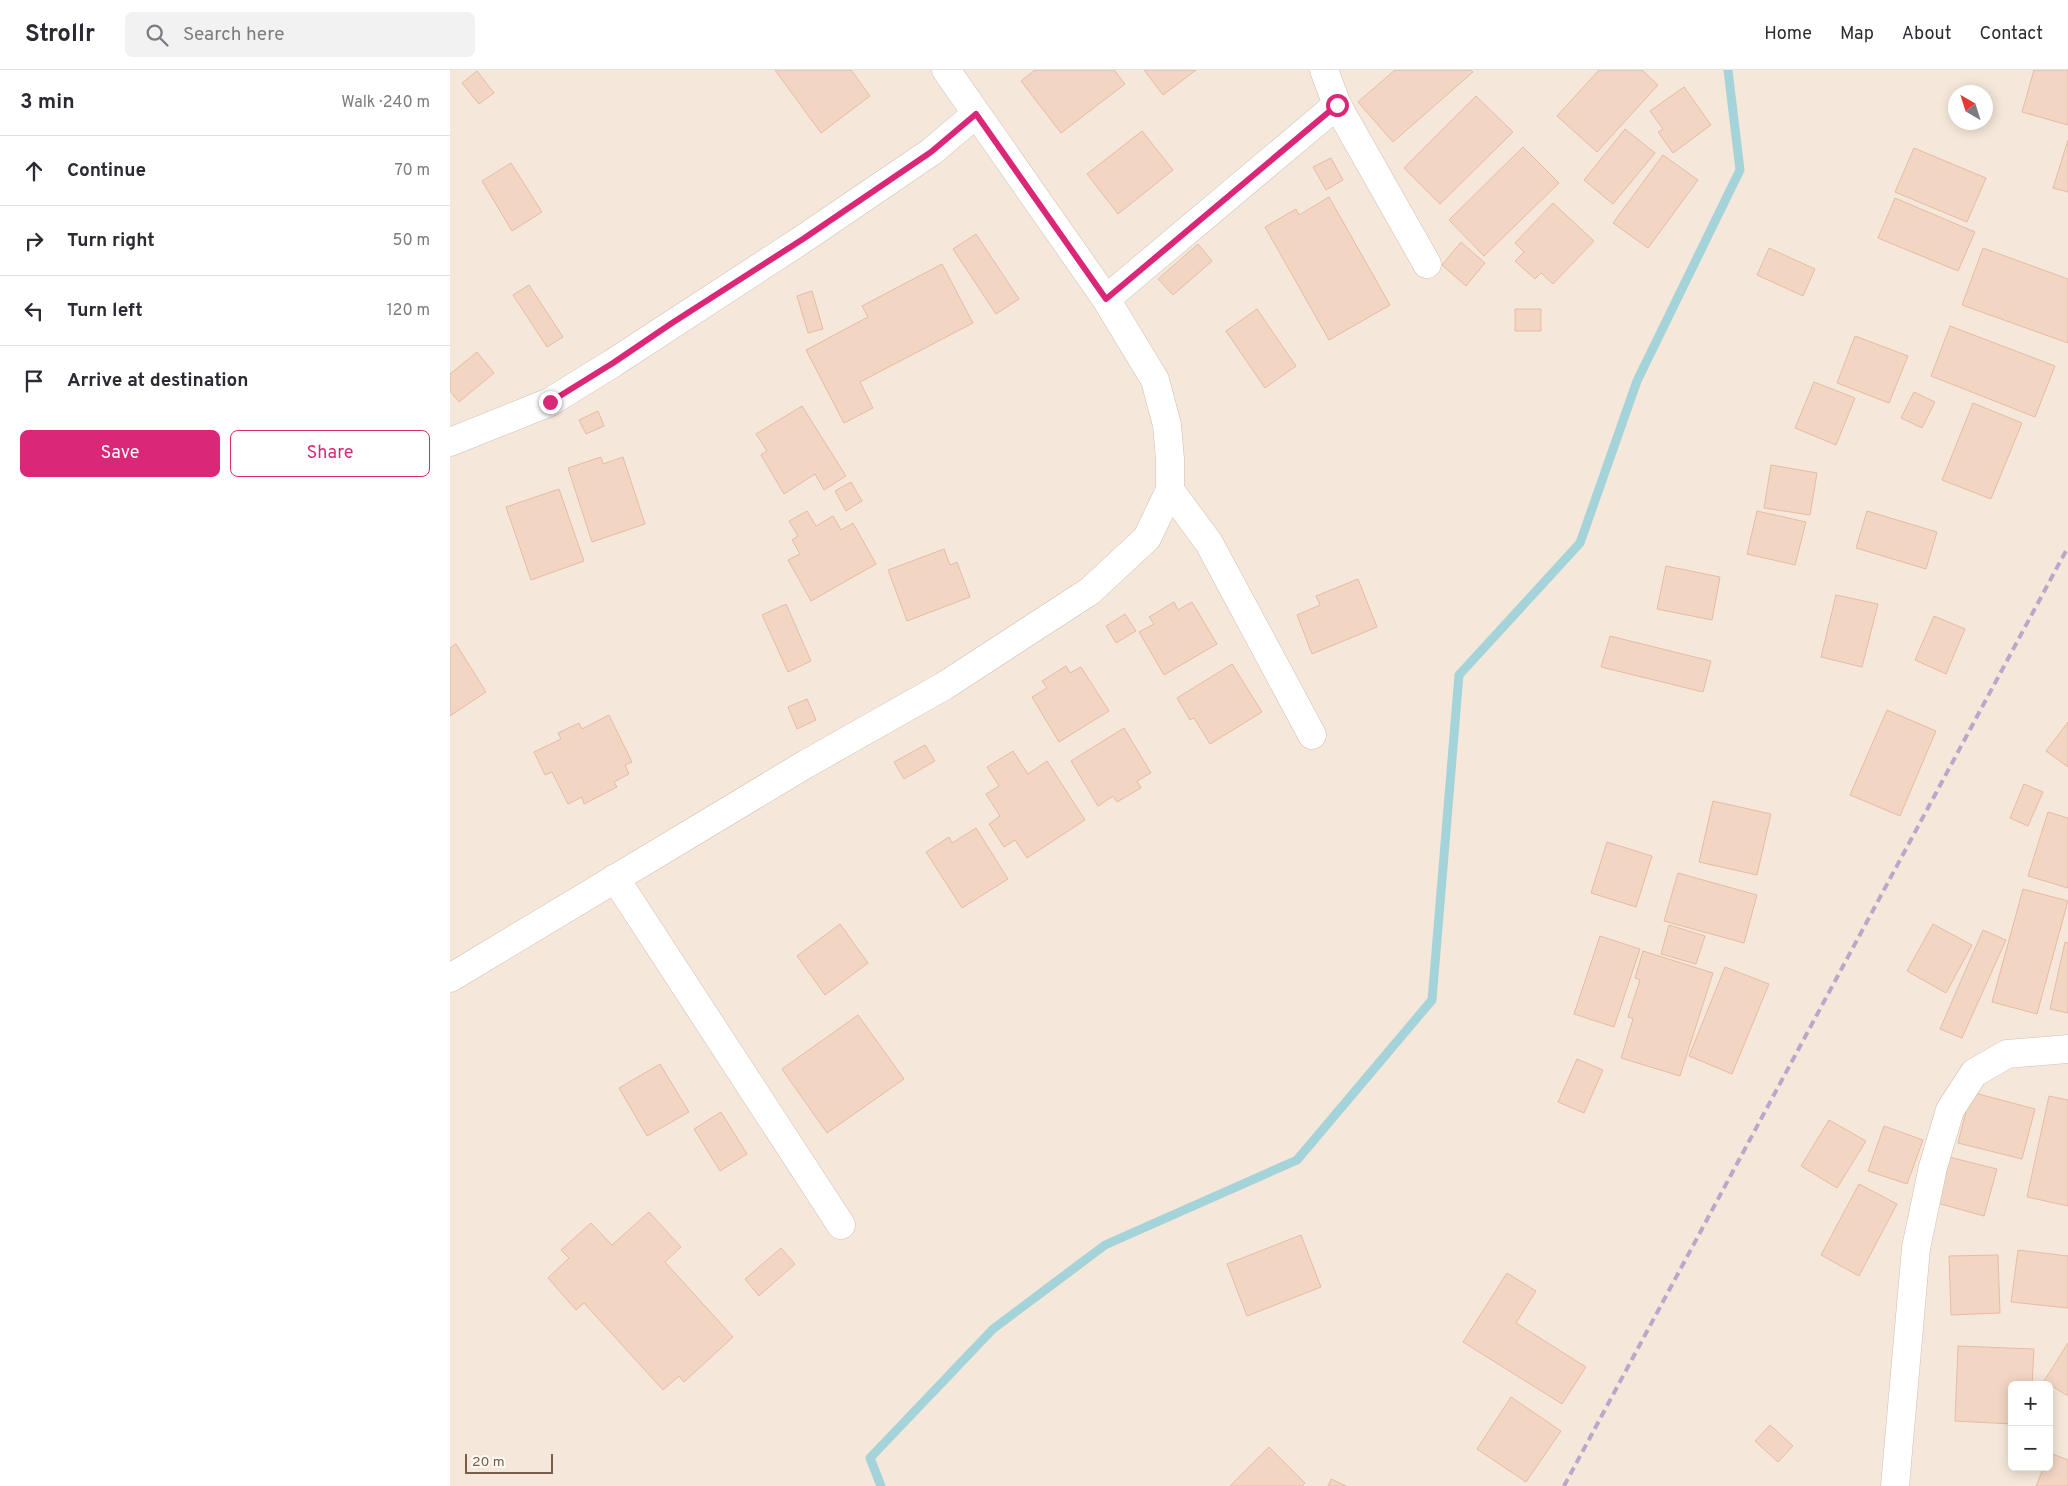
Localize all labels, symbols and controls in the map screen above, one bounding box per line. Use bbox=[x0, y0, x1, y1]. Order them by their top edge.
search box bbox=[125, 12, 475, 57]
text: Strollr bbox=[25, 20, 95, 50]
icon: search bbox=[143, 21, 171, 49]
text: Search here bbox=[183, 23, 284, 47]
text: Home bbox=[1764, 23, 1812, 46]
text: Map bbox=[1840, 23, 1874, 46]
text: About bbox=[1902, 23, 1951, 46]
text: Contact bbox=[1979, 23, 2043, 46]
north arrow bbox=[1948, 85, 1993, 130]
text: 3 min bbox=[20, 89, 75, 116]
text: Walk · 240 m bbox=[341, 93, 430, 113]
route start bbox=[1326, 94, 1349, 117]
icon: ahead bbox=[20, 157, 48, 185]
text: Continue bbox=[67, 159, 146, 183]
text: 70 m bbox=[395, 161, 430, 181]
icon: right bbox=[20, 227, 48, 255]
text: Turn right bbox=[67, 229, 155, 253]
text: 50 m bbox=[393, 231, 430, 251]
icon: left bbox=[20, 297, 48, 325]
text: Turn left bbox=[67, 299, 143, 323]
text: 120 m bbox=[387, 301, 430, 321]
icon: arrive bbox=[20, 367, 48, 395]
text: Arrive at destination bbox=[67, 369, 248, 393]
route end bbox=[539, 391, 562, 414]
button: Save bbox=[20, 430, 220, 477]
button: Share bbox=[230, 430, 430, 477]
map controls bbox=[2008, 1381, 2053, 1471]
button: + bbox=[2008, 1381, 2053, 1426]
button: − bbox=[2008, 1426, 2053, 1471]
scale bar bbox=[465, 1451, 552, 1474]
text: 20 m bbox=[472, 1454, 505, 1471]

